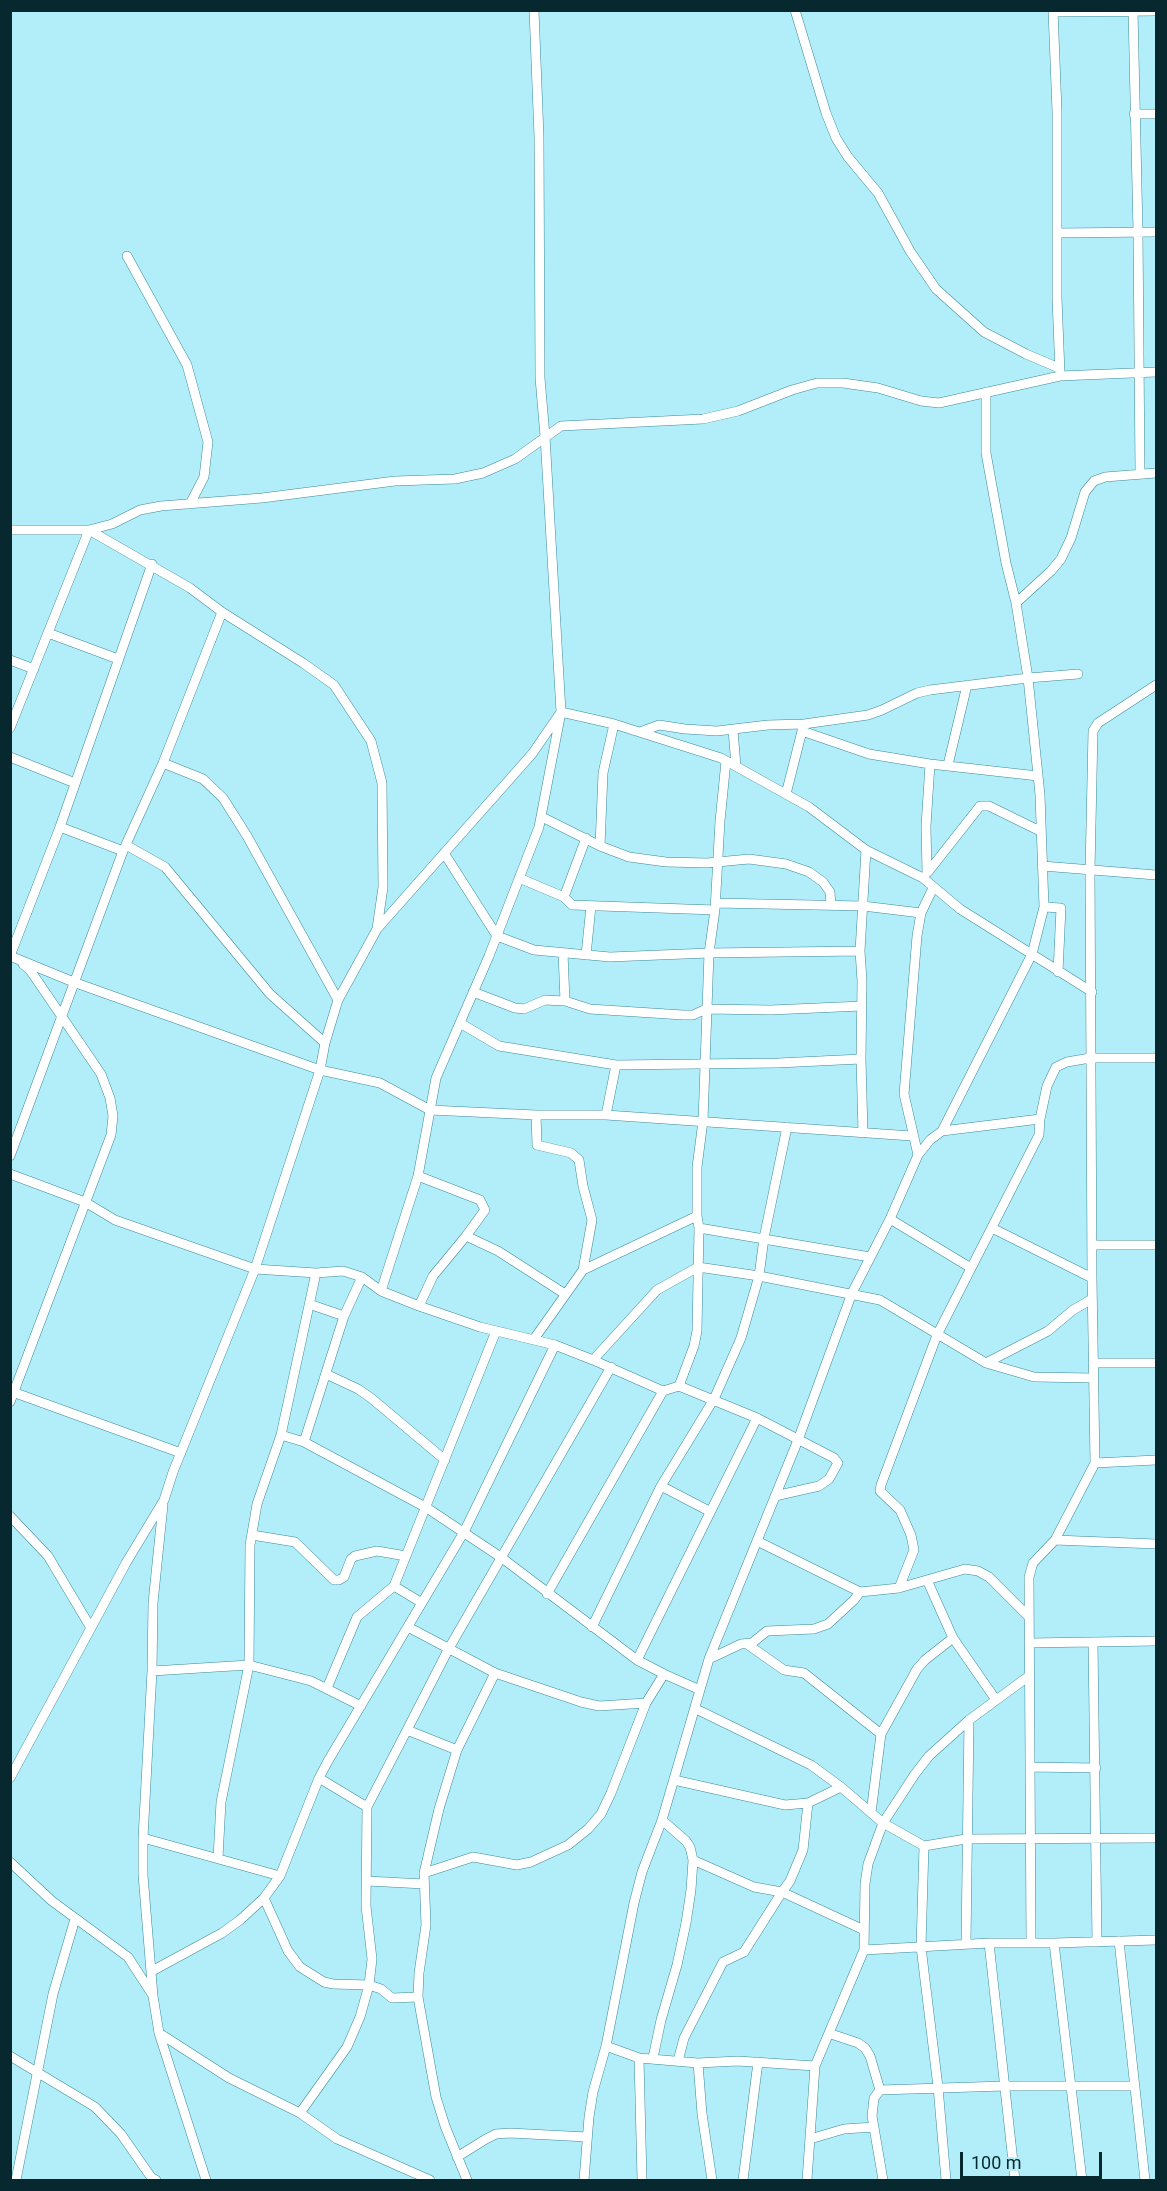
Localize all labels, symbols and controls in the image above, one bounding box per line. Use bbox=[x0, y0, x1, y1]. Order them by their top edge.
scale bar bbox=[963, 2140, 1106, 2178]
text: 100 m bbox=[971, 2152, 1022, 2173]

